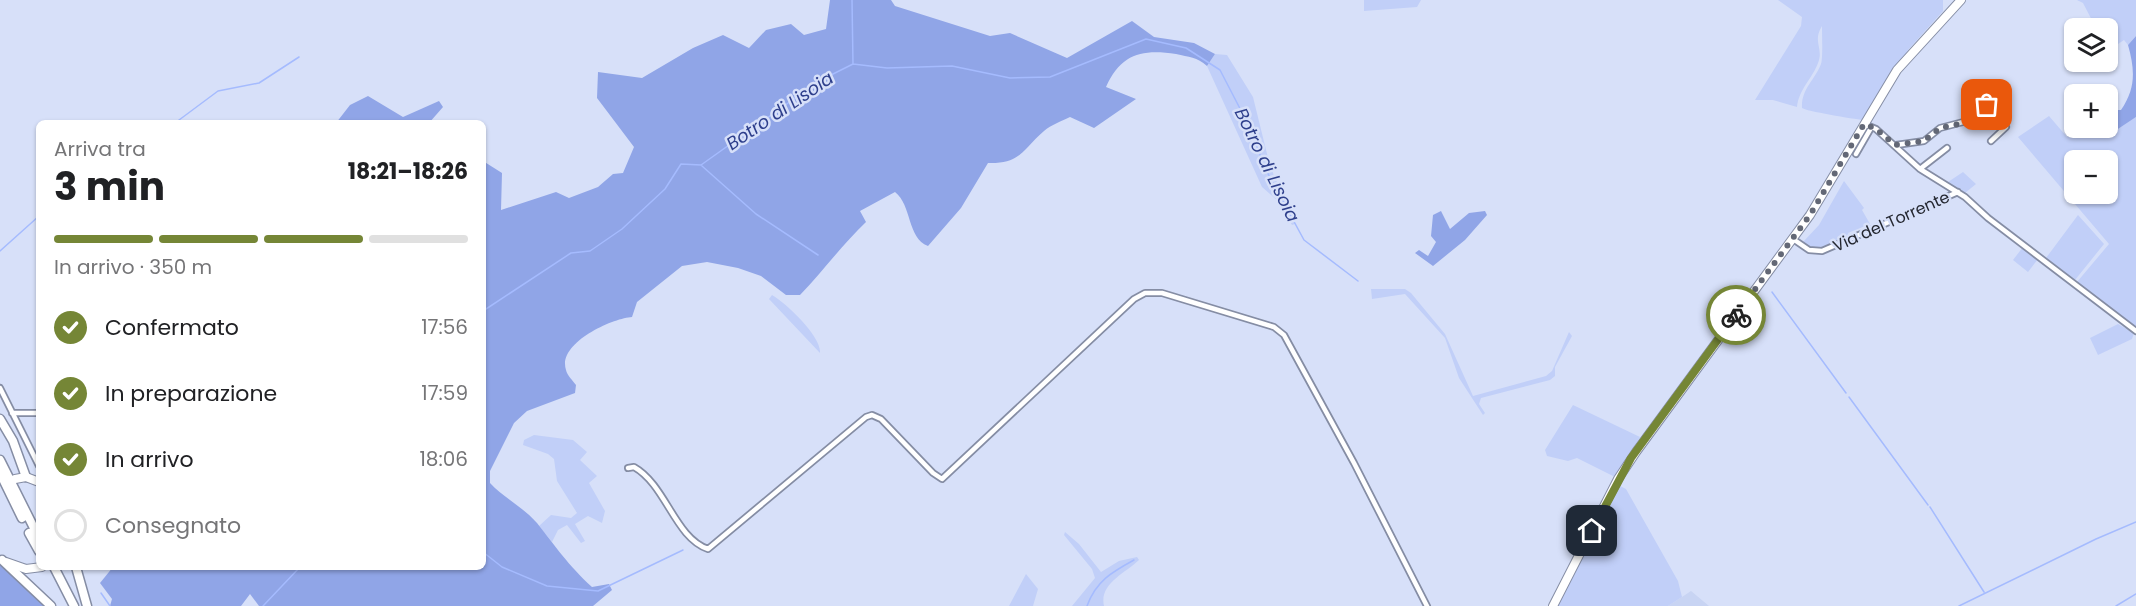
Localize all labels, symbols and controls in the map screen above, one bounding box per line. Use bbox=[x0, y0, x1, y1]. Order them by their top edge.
map controls bbox=[2064, 18, 2118, 204]
button: layers bbox=[2064, 18, 2118, 72]
water label: Botro di Lisoia bbox=[721, 65, 838, 156]
pin bbox=[1961, 79, 2012, 130]
button: + bbox=[2064, 84, 2118, 138]
icon: bag bbox=[1970, 88, 2003, 121]
water label: Botro di Lisoia bbox=[1229, 103, 1306, 226]
text: Arriva tra bbox=[54, 135, 146, 163]
button: − bbox=[2064, 150, 2118, 204]
text: 18:21–18:26 bbox=[348, 156, 468, 187]
text: 3 min bbox=[54, 159, 165, 214]
street label: Via del Torrente bbox=[1829, 185, 1953, 257]
text: In arrivo · 350 m bbox=[54, 253, 212, 281]
courier bbox=[1706, 285, 1766, 345]
icon: bike bbox=[1720, 299, 1753, 332]
icon: check bbox=[54, 311, 87, 344]
text: Confermato bbox=[105, 312, 239, 343]
text: 17:56 bbox=[421, 313, 468, 341]
icon: check bbox=[54, 377, 87, 410]
text: In preparazione bbox=[105, 378, 277, 409]
text: 17:59 bbox=[421, 379, 468, 407]
icon: check bbox=[54, 443, 87, 476]
text: In arrivo bbox=[105, 444, 193, 475]
text: 18:06 bbox=[419, 445, 468, 473]
pin bbox=[1566, 505, 1617, 556]
text: Consegnato bbox=[105, 510, 241, 541]
icon: home bbox=[1575, 514, 1608, 547]

